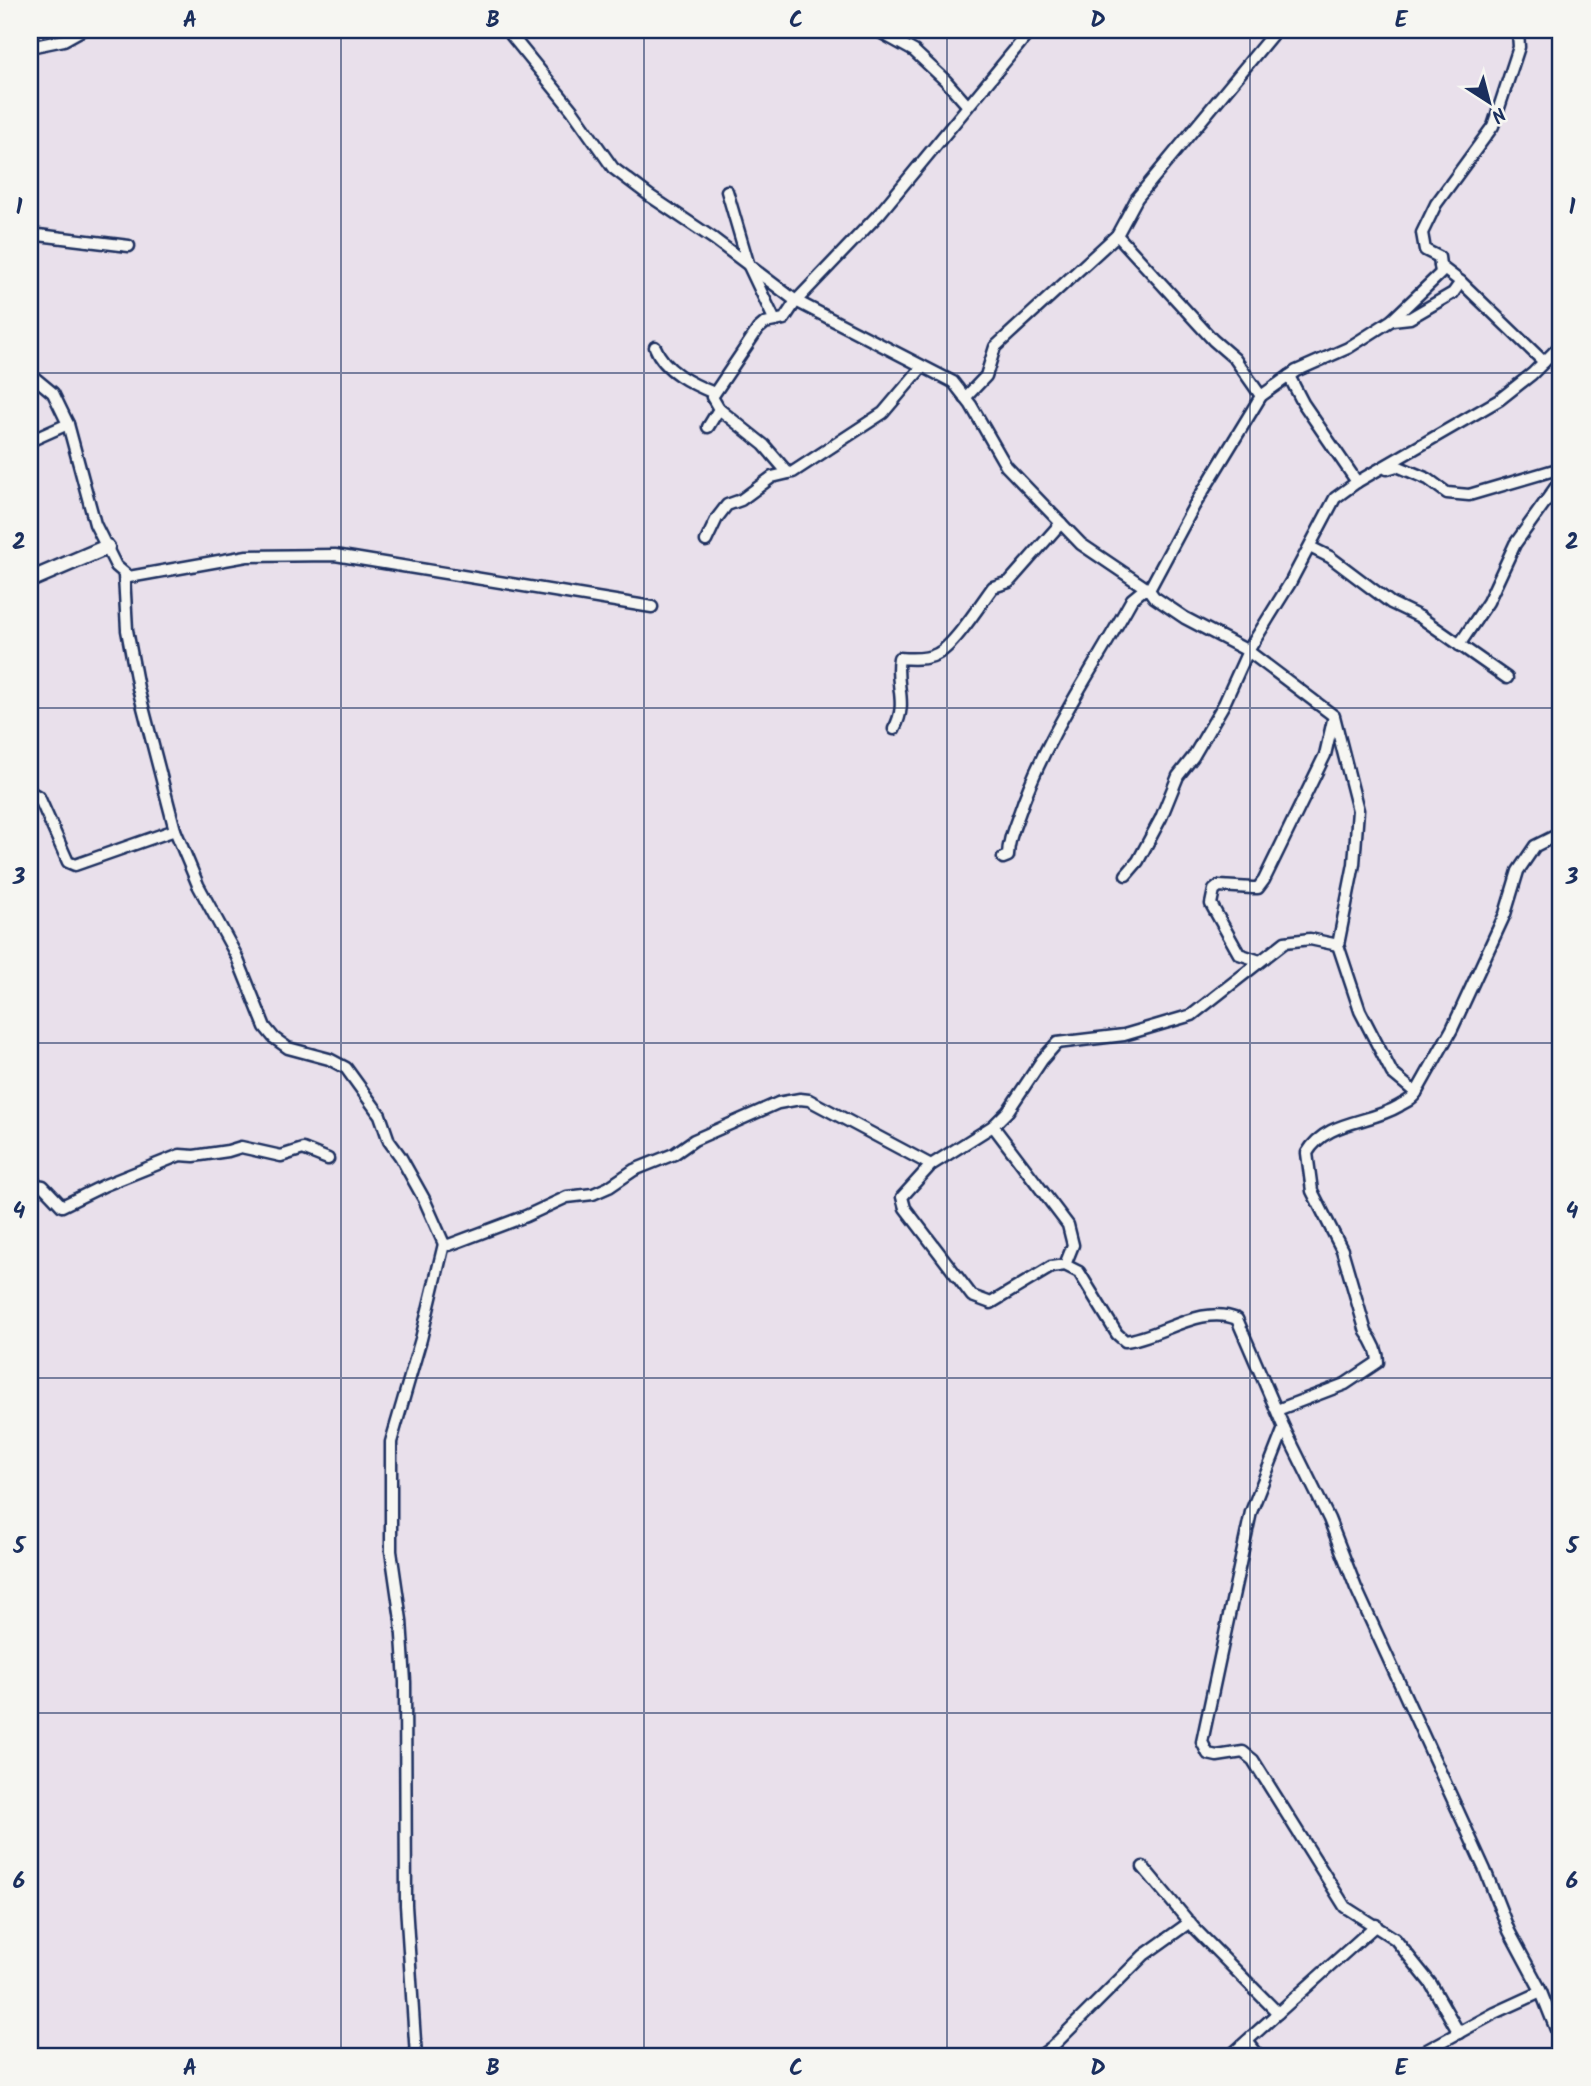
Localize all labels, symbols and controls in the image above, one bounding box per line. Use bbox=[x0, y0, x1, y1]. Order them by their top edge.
text: A bbox=[183, 3, 197, 39]
text: B bbox=[486, 3, 500, 39]
text: C bbox=[789, 3, 803, 39]
text: D bbox=[1090, 3, 1106, 39]
text: E bbox=[1395, 3, 1409, 39]
north arrow bbox=[1454, 66, 1524, 136]
text: N bbox=[1484, 98, 1511, 130]
text: 1 bbox=[16, 190, 23, 226]
text: 1 bbox=[1569, 190, 1576, 226]
text: 2 bbox=[12, 525, 26, 561]
text: 2 bbox=[1565, 525, 1579, 561]
text: 3 bbox=[12, 860, 26, 896]
text: 3 bbox=[1565, 860, 1579, 896]
text: 4 bbox=[13, 1194, 26, 1230]
text: 4 bbox=[1566, 1194, 1579, 1230]
text: 5 bbox=[12, 1529, 27, 1565]
text: 5 bbox=[1565, 1529, 1580, 1565]
text: 6 bbox=[13, 1864, 25, 1900]
text: 6 bbox=[1566, 1864, 1578, 1900]
text: A bbox=[183, 2051, 197, 2086]
text: B bbox=[486, 2051, 500, 2086]
text: C bbox=[789, 2051, 803, 2086]
text: D bbox=[1090, 2051, 1106, 2086]
text: E bbox=[1395, 2051, 1409, 2086]

